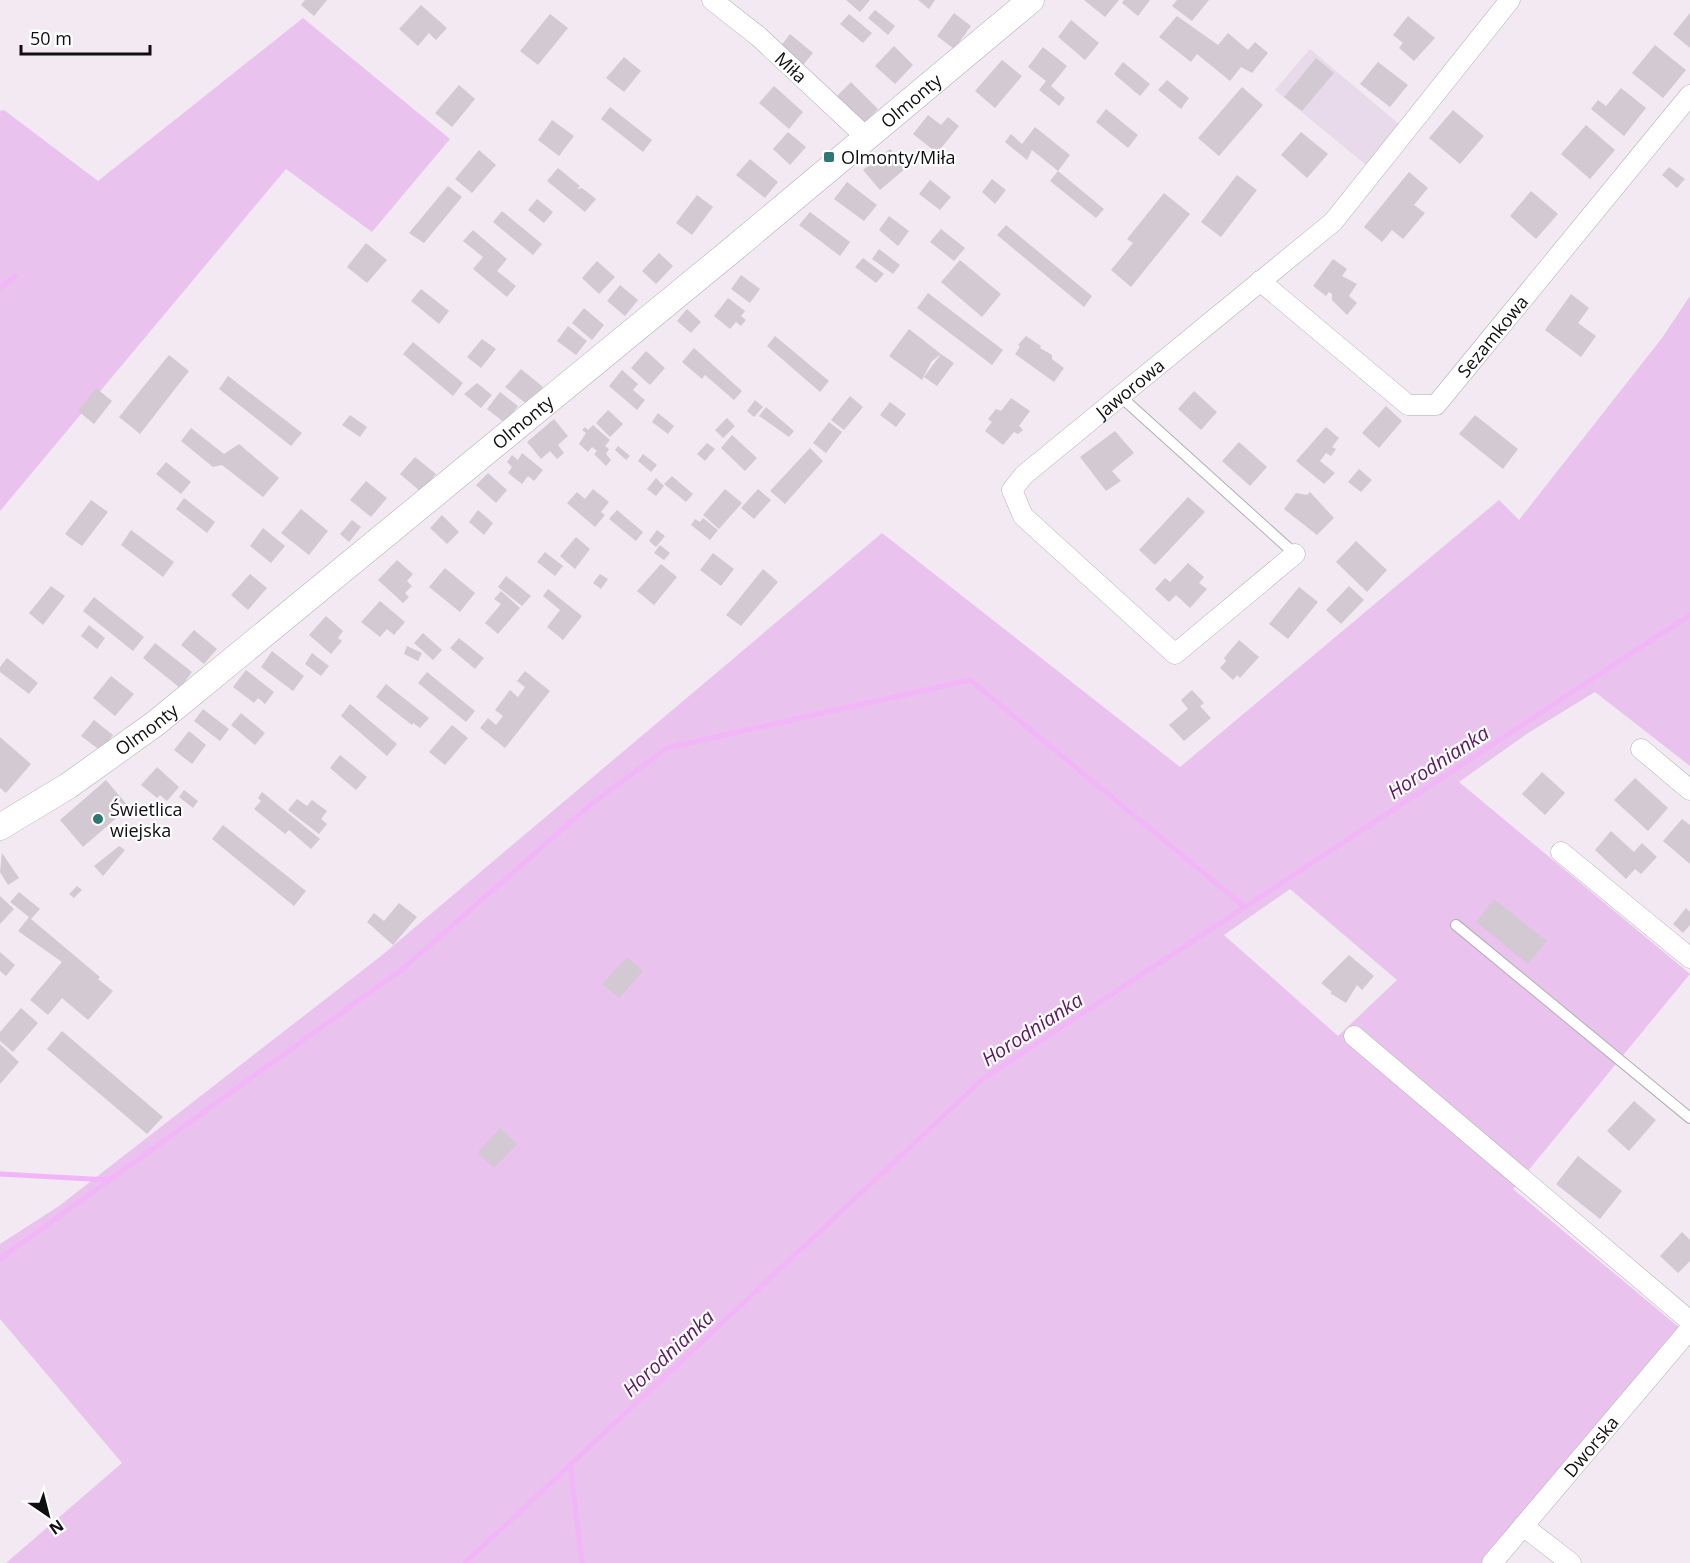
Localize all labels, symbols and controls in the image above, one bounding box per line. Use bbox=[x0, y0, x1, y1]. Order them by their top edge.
scale bar bbox=[21, 18, 150, 56]
text: 50 m bbox=[30, 26, 72, 50]
street label: Miła bbox=[770, 46, 812, 88]
street label: Olmonty bbox=[875, 67, 947, 133]
place label: Olmonty/Miła bbox=[841, 145, 955, 169]
marker: Olmonty/Miła bbox=[822, 150, 836, 164]
street label: Sezamkowa bbox=[1452, 290, 1533, 382]
street label: Jaworowa bbox=[1089, 353, 1169, 425]
street label: Olmonty bbox=[487, 389, 559, 454]
street label: Olmonty bbox=[110, 697, 183, 761]
water label: Horodnianka bbox=[1382, 719, 1494, 805]
place label: Świetlica wiejska bbox=[110, 797, 183, 842]
marker: Świetlica wiejska bbox=[91, 812, 105, 826]
water label: Horodnianka bbox=[976, 986, 1088, 1072]
water label: Horodnianka bbox=[616, 1304, 720, 1402]
street label: Dworska bbox=[1558, 1410, 1624, 1482]
north arrow bbox=[18, 1485, 78, 1545]
text: N bbox=[45, 1515, 68, 1540]

